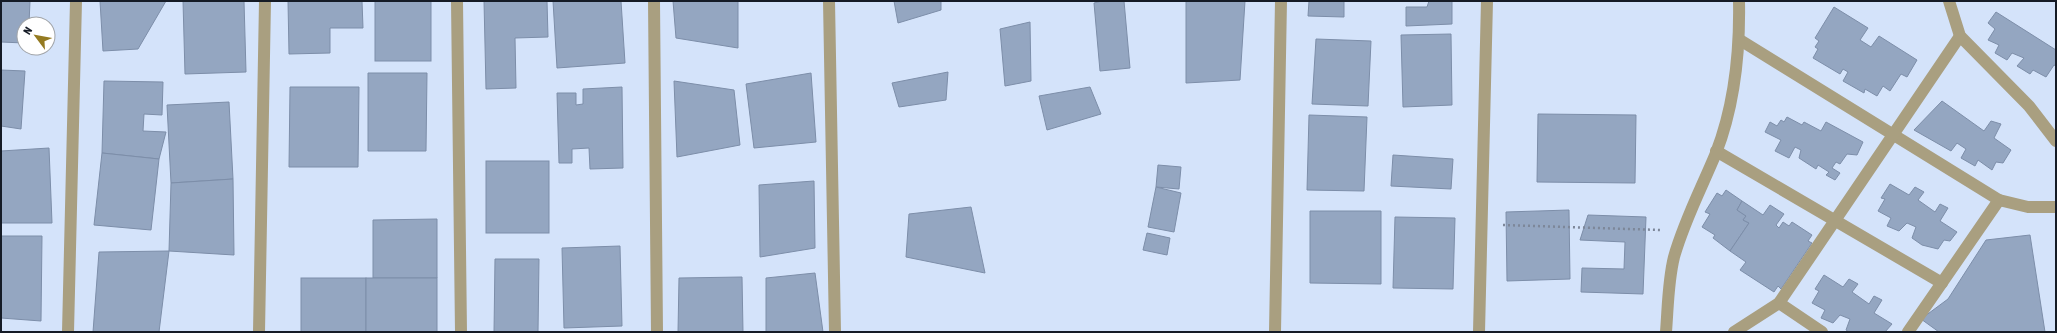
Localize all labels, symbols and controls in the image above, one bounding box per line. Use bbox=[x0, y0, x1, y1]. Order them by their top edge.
north arrow bbox=[16, 16, 56, 56]
text: N bbox=[21, 25, 34, 37]

